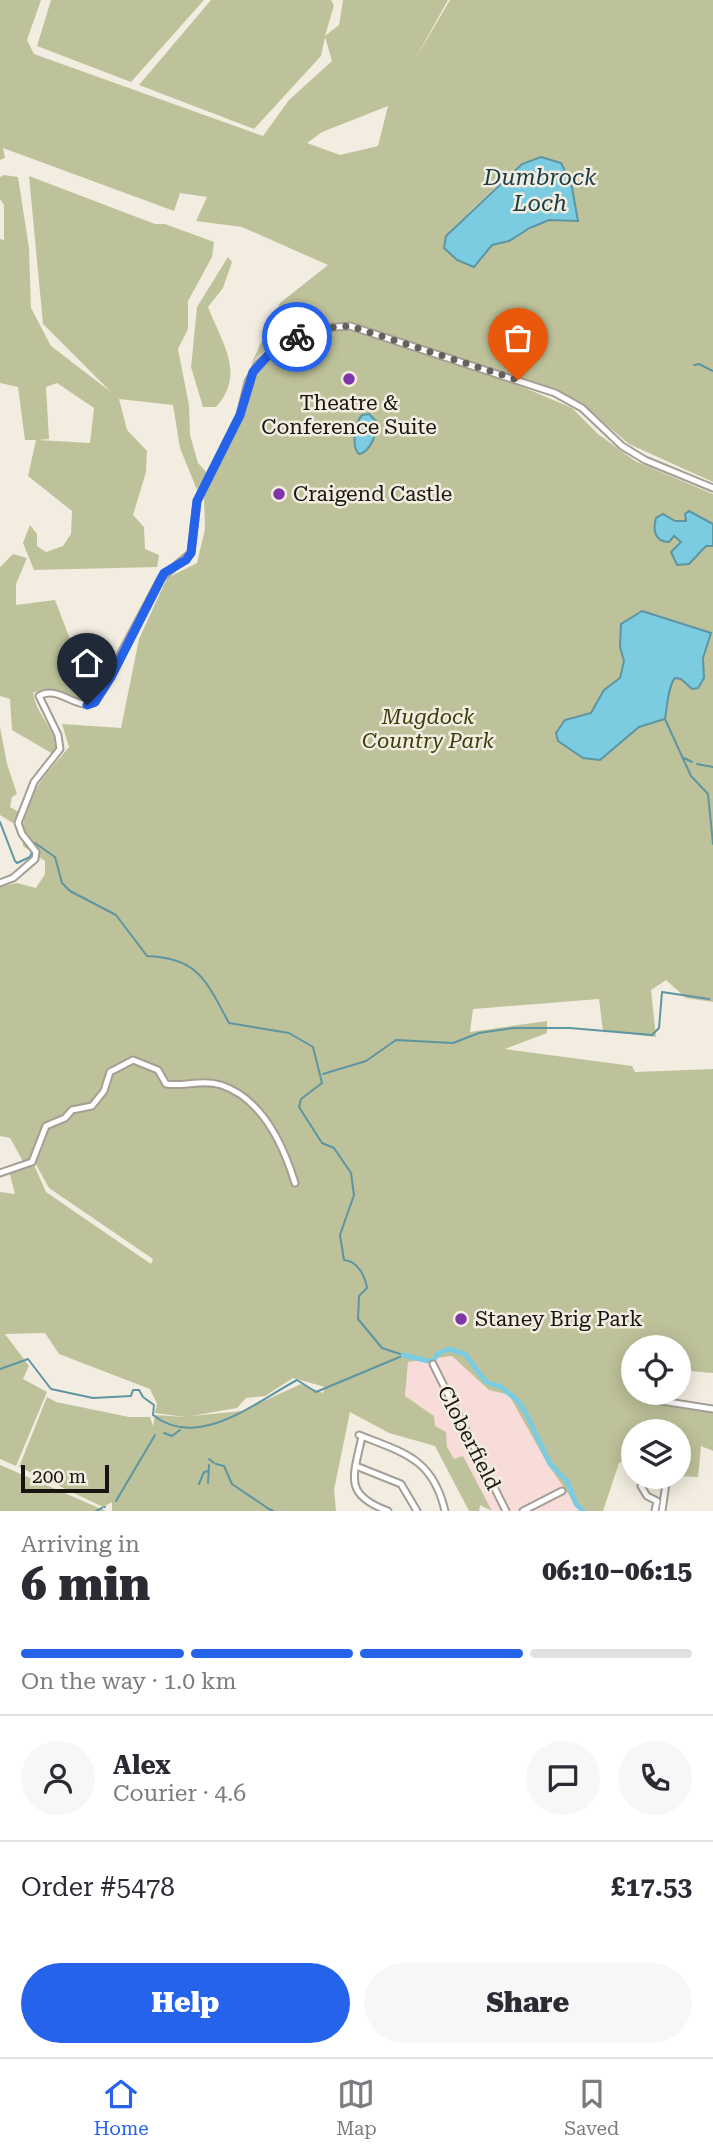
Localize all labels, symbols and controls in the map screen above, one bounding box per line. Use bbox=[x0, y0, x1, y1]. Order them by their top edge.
water label: Dumbrock Loch bbox=[483, 164, 597, 217]
courier bbox=[262, 302, 332, 372]
pin bbox=[488, 308, 548, 380]
icon: bike bbox=[278, 318, 316, 356]
icon: bag bbox=[499, 319, 537, 357]
marker: Theatre & Conference Suite bbox=[341, 371, 357, 387]
place label: Theatre & Conference Suite bbox=[261, 391, 437, 439]
place label: Craigend Castle bbox=[293, 482, 452, 506]
marker: Craigend Castle bbox=[271, 486, 287, 502]
pin bbox=[57, 633, 117, 705]
icon: home bbox=[68, 644, 106, 682]
park label: Mugdock Country Park bbox=[362, 705, 495, 753]
place label: Staney Brig Park bbox=[475, 1307, 643, 1331]
marker: Staney Brig Park bbox=[453, 1311, 469, 1327]
map controls bbox=[621, 1335, 691, 1489]
button: locate bbox=[621, 1335, 691, 1405]
street label: Cloberfield bbox=[433, 1382, 506, 1495]
button: layers bbox=[621, 1419, 691, 1489]
scale bar bbox=[21, 1462, 108, 1494]
text: 200 m bbox=[32, 1465, 86, 1488]
text: Arriving in bbox=[21, 1531, 140, 1558]
text: 06:10–06:15 bbox=[542, 1556, 692, 1586]
text: 6 min bbox=[21, 1557, 150, 1611]
text: On the way · 1.0 km bbox=[21, 1668, 236, 1695]
button: person bbox=[21, 1741, 95, 1815]
button: chat bbox=[526, 1741, 600, 1815]
button: phone bbox=[618, 1741, 692, 1815]
text: Alex bbox=[113, 1750, 171, 1780]
text: Courier · 4.6 bbox=[113, 1780, 246, 1807]
text: Order #5478 bbox=[21, 1872, 175, 1902]
text: £17.53 bbox=[611, 1872, 692, 1902]
button: Help bbox=[21, 1963, 350, 2043]
button: Share bbox=[364, 1963, 692, 2043]
tab: Home bbox=[94, 2075, 149, 2140]
tab: Map bbox=[336, 2075, 377, 2140]
tab: Saved bbox=[564, 2075, 619, 2140]

